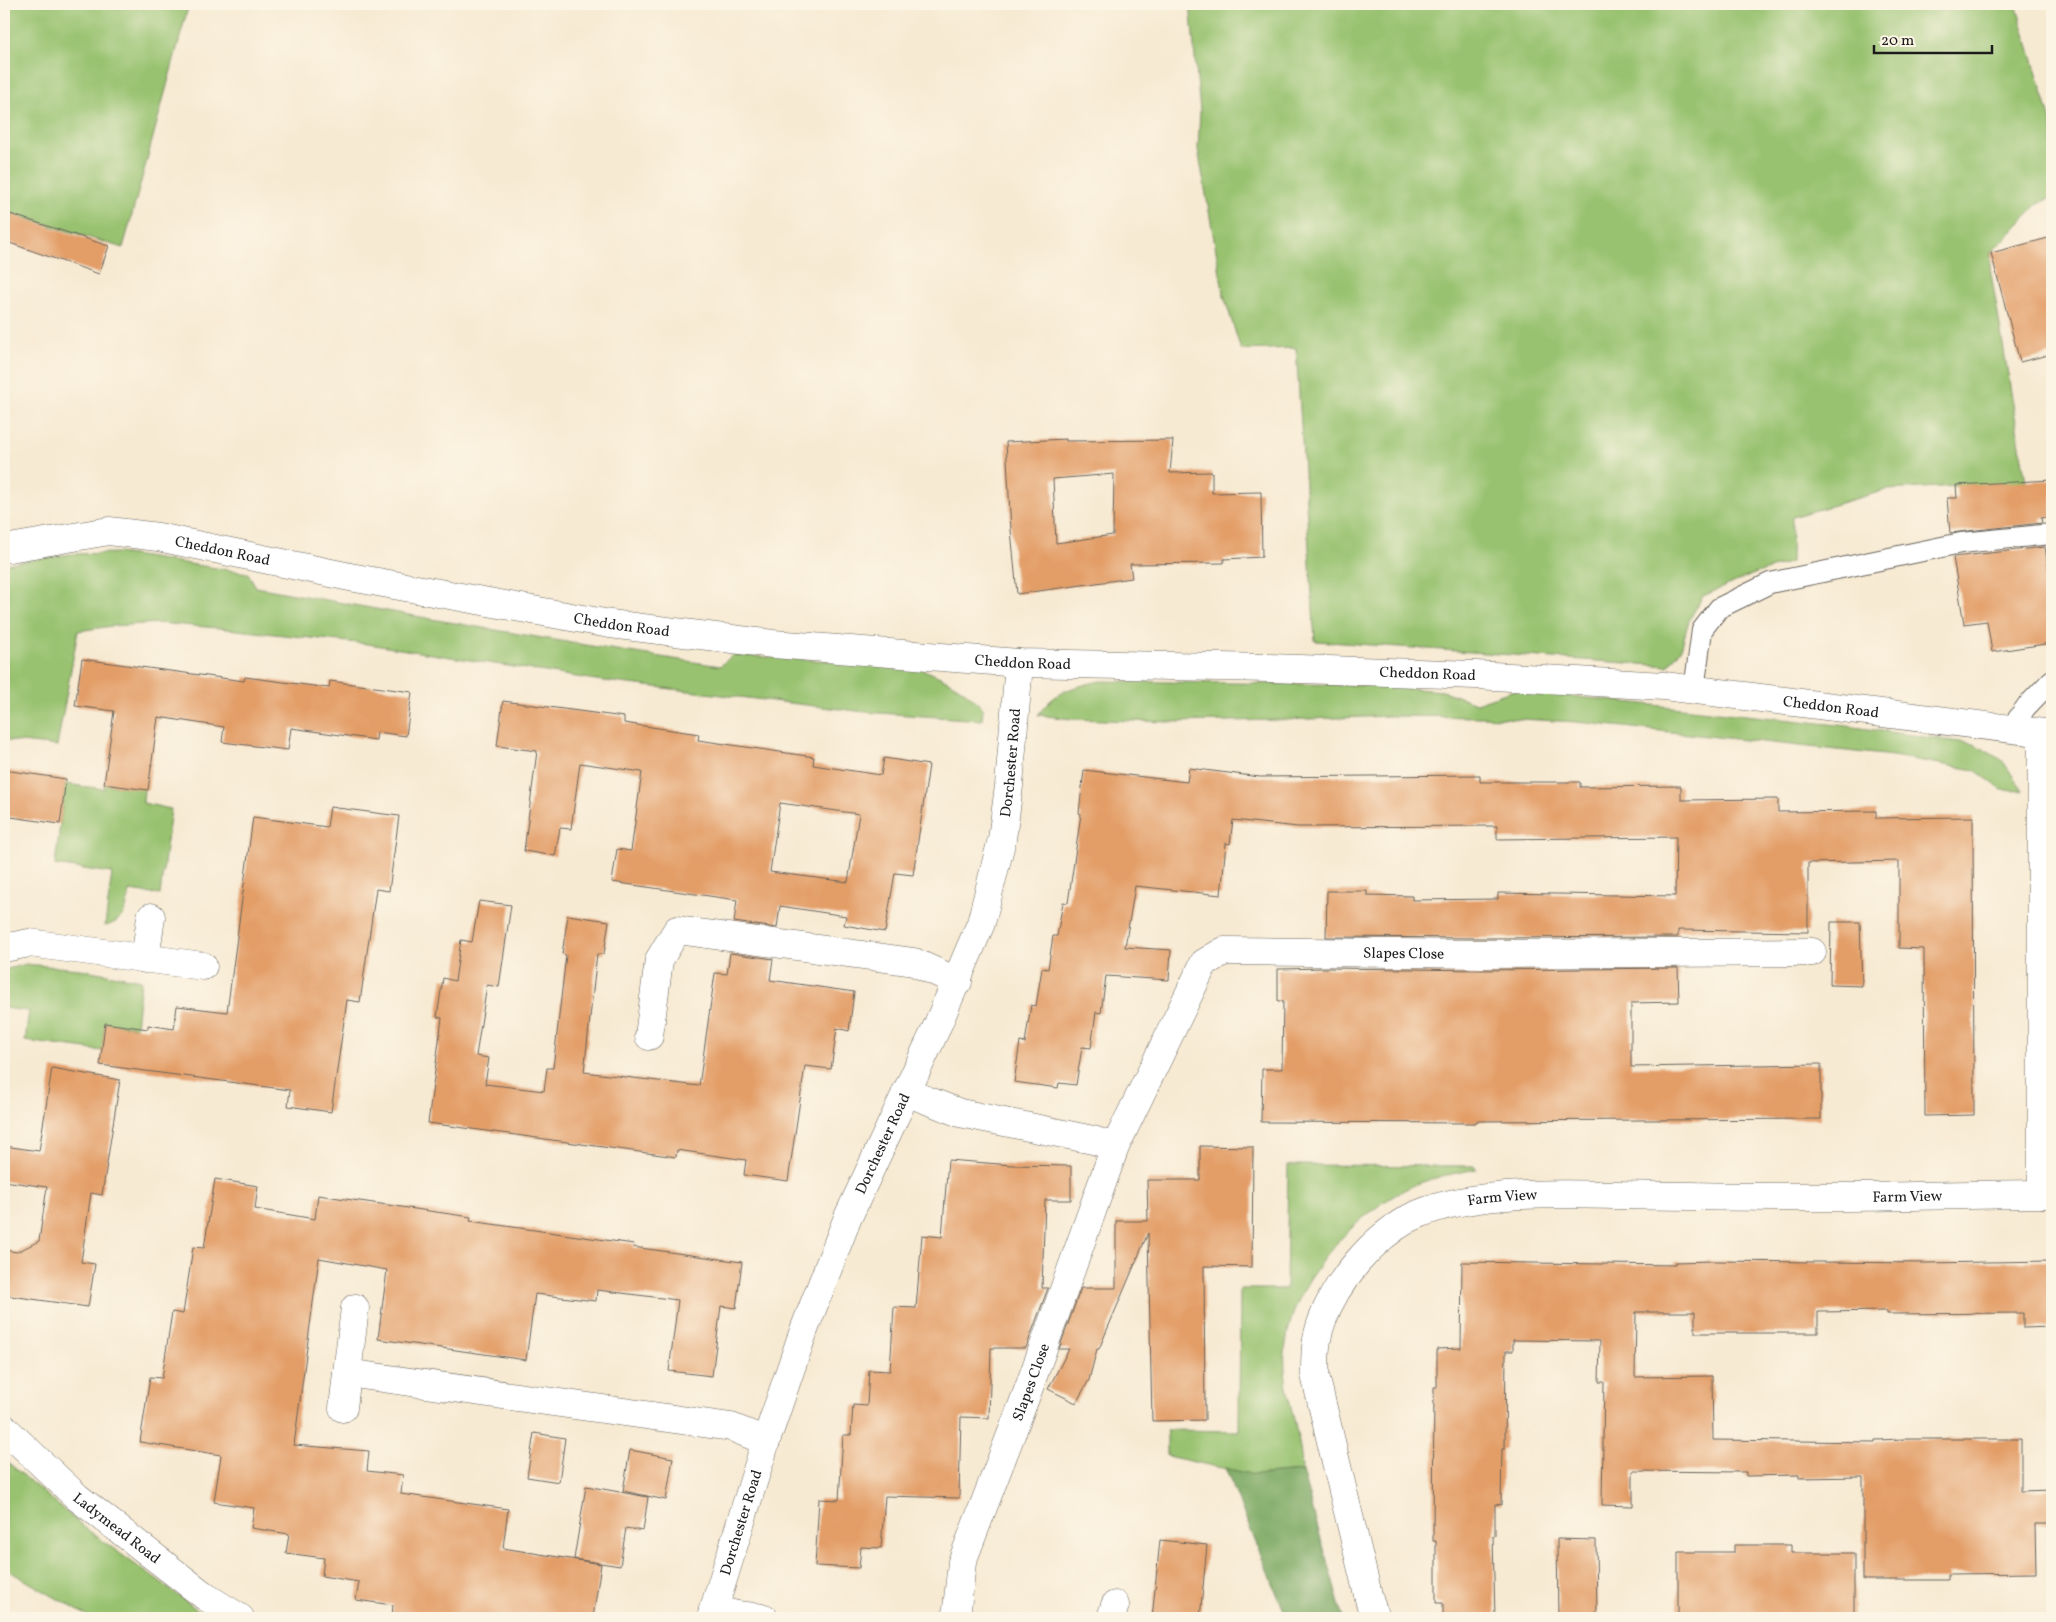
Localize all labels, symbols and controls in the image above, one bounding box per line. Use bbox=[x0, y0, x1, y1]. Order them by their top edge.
scale bar bbox=[1874, 22, 1991, 54]
text: 20 m bbox=[1881, 31, 1914, 52]
street label: Cheddon Road bbox=[173, 532, 272, 572]
street label: Cheddon Road bbox=[572, 609, 671, 643]
street label: Cheddon Road bbox=[974, 651, 1071, 676]
street label: Cheddon Road bbox=[1379, 663, 1476, 687]
street label: Cheddon Road bbox=[1782, 692, 1880, 725]
street label: Dorchester Road bbox=[996, 707, 1027, 819]
street label: Slapes Close bbox=[1363, 944, 1444, 966]
street label: Dorchester Road bbox=[851, 1090, 916, 1198]
street label: Farm View bbox=[1466, 1185, 1538, 1212]
street label: Farm View bbox=[1872, 1187, 1943, 1209]
street label: Slapes Close bbox=[1008, 1341, 1056, 1424]
street label: Dorchester Road bbox=[716, 1468, 768, 1578]
street label: Ladymead Road bbox=[68, 1488, 164, 1570]

